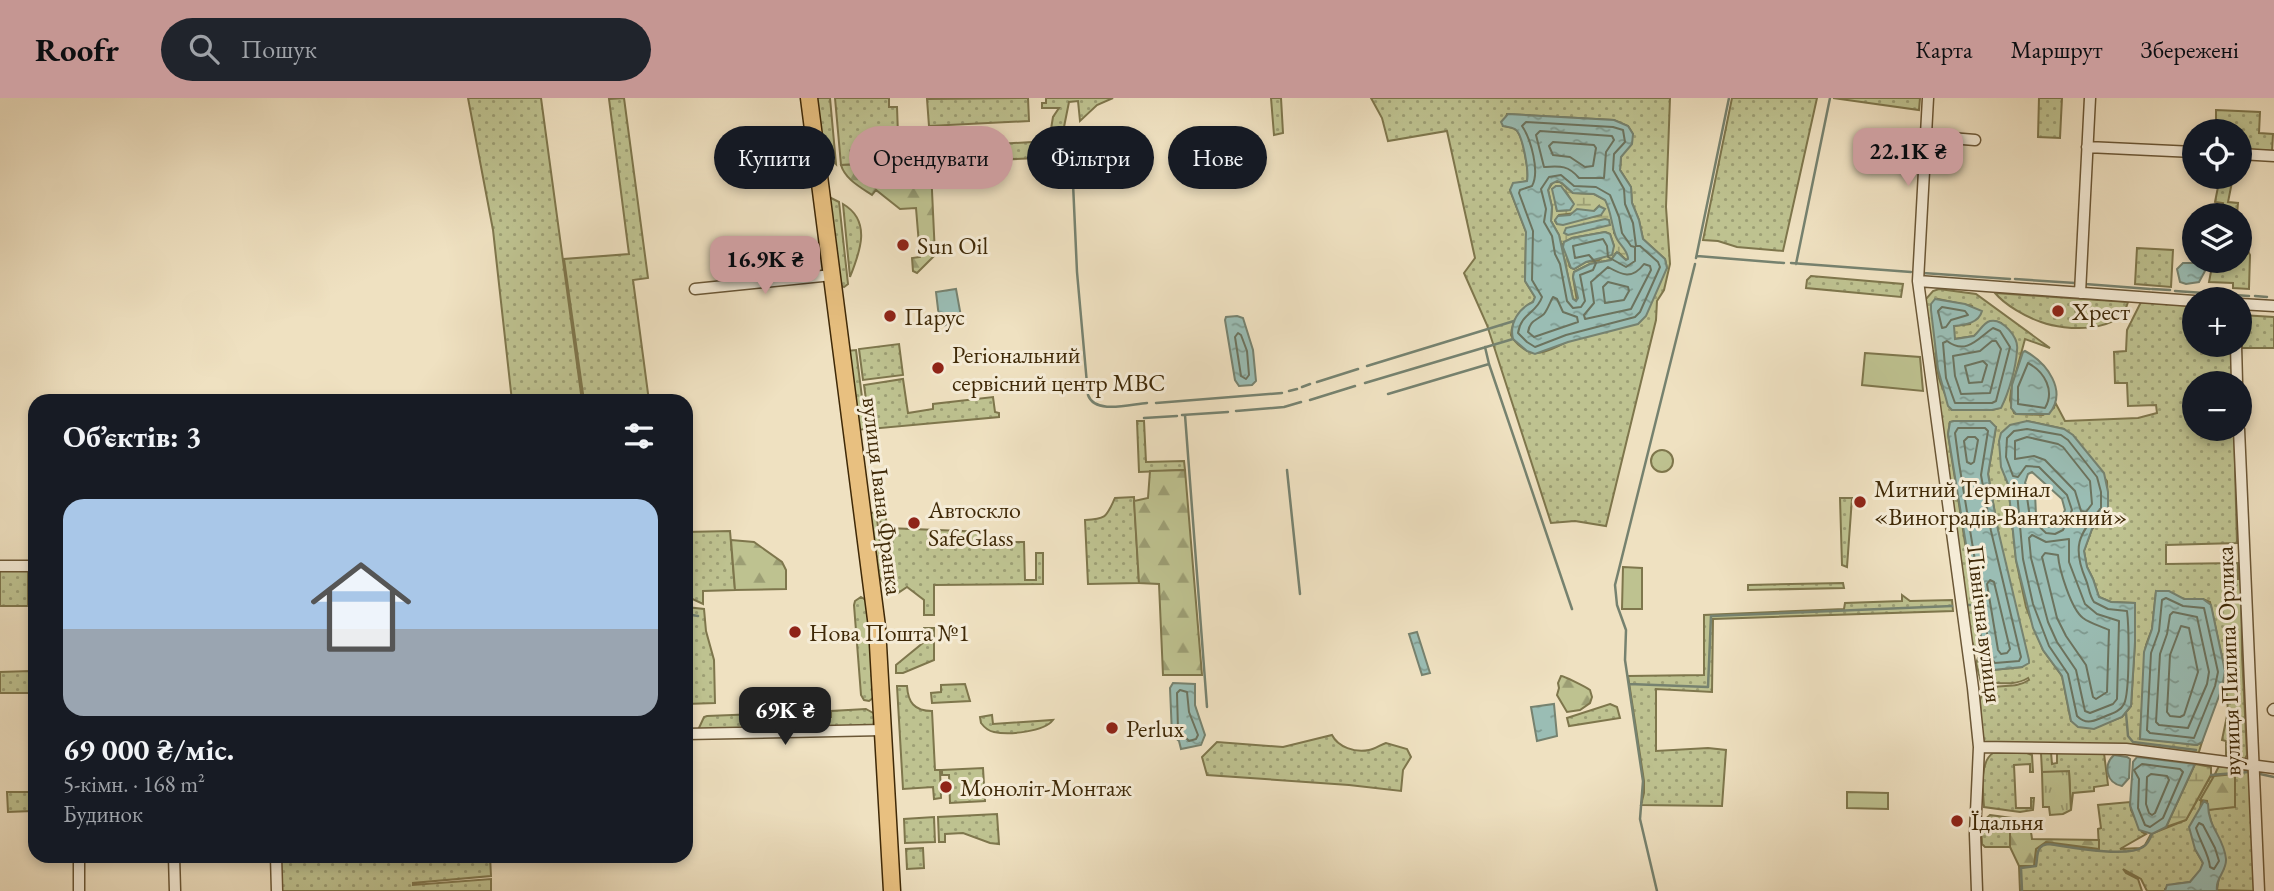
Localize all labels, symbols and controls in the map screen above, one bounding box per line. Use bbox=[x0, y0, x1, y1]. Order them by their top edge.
search box bbox=[161, 18, 651, 81]
text: Roofr bbox=[35, 28, 119, 71]
icon: search bbox=[185, 30, 223, 68]
text: Пошук bbox=[241, 32, 317, 66]
text: Карта bbox=[1915, 34, 1973, 65]
text: Маршрут bbox=[2011, 34, 2103, 65]
text: Збережені bbox=[2141, 34, 2239, 65]
map controls bbox=[2182, 119, 2252, 441]
button: locate bbox=[2182, 119, 2252, 189]
chip: Купити bbox=[714, 126, 835, 189]
chip: Орендувати bbox=[849, 126, 1013, 189]
chip: Фільтри bbox=[1027, 126, 1154, 189]
chip: Нове bbox=[1168, 126, 1267, 189]
pin: 22.1K ₴ bbox=[1843, 129, 1973, 188]
text: 22.1K ₴ bbox=[1869, 136, 1947, 166]
button: layers bbox=[2182, 203, 2252, 273]
place label: Sun Oil bbox=[917, 230, 988, 261]
pin: 16.9K ₴ bbox=[700, 236, 830, 296]
marker: Sun Oil bbox=[895, 237, 911, 253]
text: 16.9K ₴ bbox=[726, 244, 804, 274]
button: + bbox=[2182, 287, 2252, 357]
place label: Хрест bbox=[2071, 296, 2130, 327]
place label: Парус bbox=[904, 301, 965, 332]
marker: Хрест bbox=[2050, 303, 2066, 319]
marker: Парус bbox=[882, 308, 898, 324]
place label: Регіональний сервісний центр МВС bbox=[952, 339, 1165, 398]
marker: Регіональний сервісний центр МВС bbox=[930, 360, 946, 376]
button: − bbox=[2182, 371, 2252, 441]
street label: вулиця Івана Франка bbox=[855, 395, 911, 597]
text: Об’єктів: 3 bbox=[63, 417, 202, 456]
icon: filters bbox=[620, 417, 658, 455]
place label: Митний Термінал «Виноградів-Вантажний» bbox=[1874, 473, 2127, 532]
place label: Автоскло SafeGlass bbox=[927, 494, 1021, 553]
marker: Митний Термінал «Виноградів-Вантажний» bbox=[1852, 494, 1868, 510]
marker: Автоскло SafeGlass bbox=[906, 515, 922, 531]
street label: Північна вулиця bbox=[1960, 543, 2010, 705]
icon: home bbox=[298, 544, 424, 670]
street label: вулиця Пилипа Орлика bbox=[2208, 545, 2248, 777]
place label: Нова Пошта №1 bbox=[809, 617, 970, 648]
marker: Нова Пошта №1 bbox=[787, 624, 803, 640]
pin: 69K ₴ bbox=[736, 688, 834, 747]
text: 69K ₴ bbox=[755, 695, 815, 725]
place label: Perlux bbox=[1126, 713, 1185, 744]
marker: Perlux bbox=[1104, 720, 1120, 736]
text: 69 000 ₴/міс. bbox=[63, 730, 234, 769]
text: 5-кімн. · 168 m² bbox=[63, 769, 205, 799]
place label: Моноліт-Монтаж bbox=[960, 772, 1132, 803]
marker: Моноліт-Монтаж bbox=[938, 779, 954, 795]
text: Будинок bbox=[63, 799, 143, 829]
place label: Їдальня bbox=[1971, 806, 2044, 837]
marker: Їдальня bbox=[1949, 813, 1965, 829]

